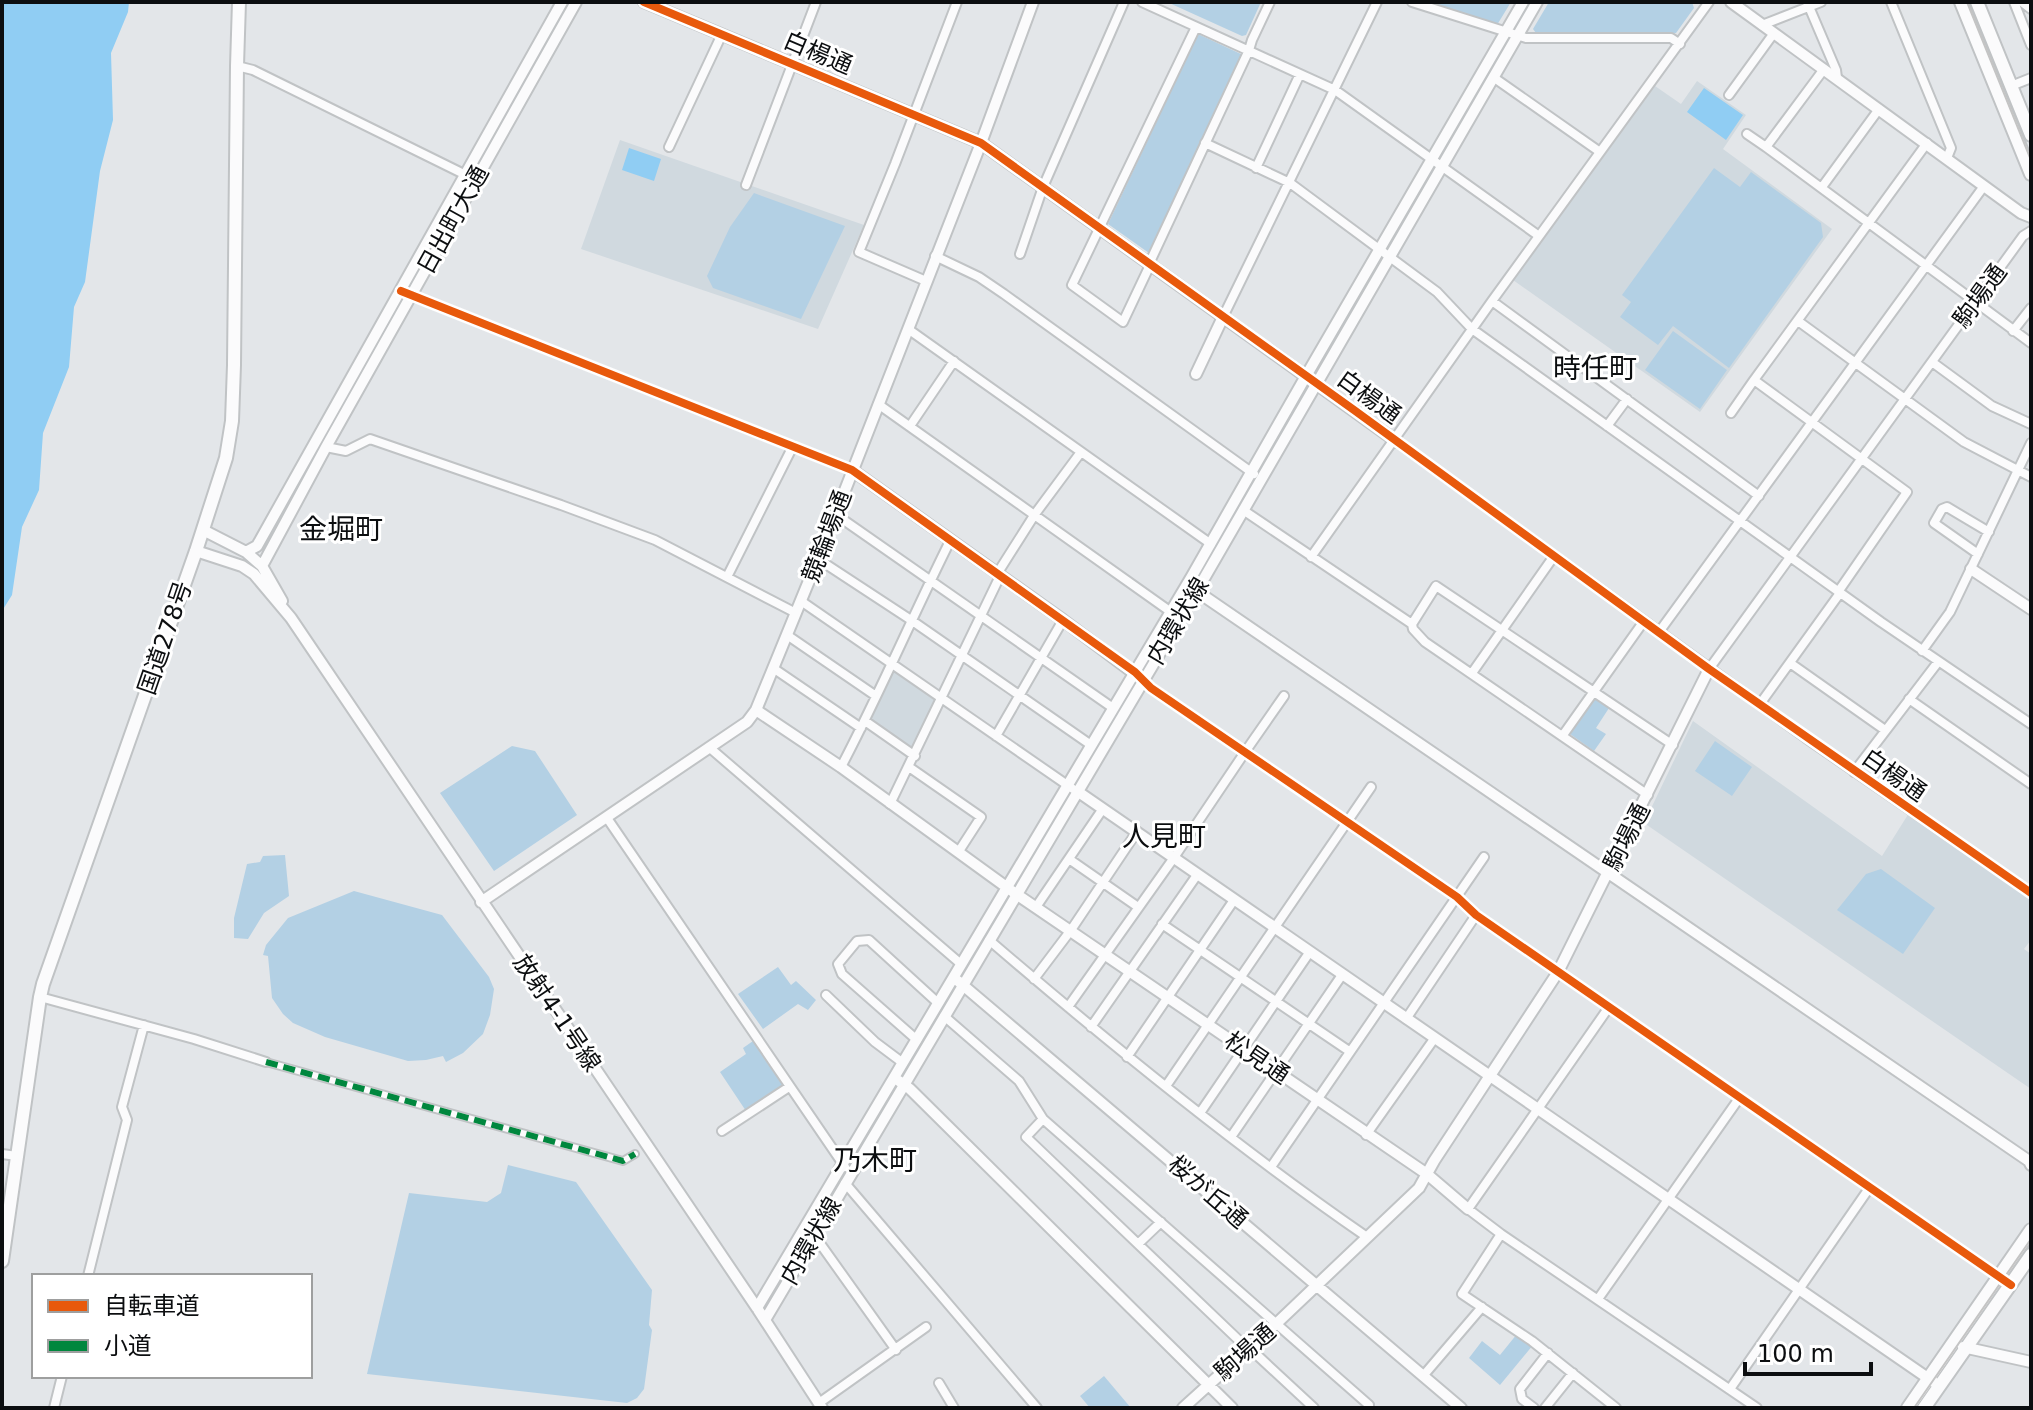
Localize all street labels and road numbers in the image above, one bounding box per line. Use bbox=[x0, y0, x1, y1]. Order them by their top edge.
street label: 白楊通 bbox=[779, 26, 857, 80]
street label: 日出町大通 bbox=[412, 161, 494, 279]
street label: 駒場通 bbox=[1948, 259, 2012, 333]
street label: 白楊通 bbox=[1332, 365, 1406, 429]
street label: 競輪場通 bbox=[797, 486, 857, 586]
street label: 内環状線 bbox=[1141, 573, 1215, 669]
street label: 国道278号 bbox=[133, 578, 197, 698]
street label: 白楊通 bbox=[1856, 743, 1932, 807]
street label: 駒場通 bbox=[1598, 799, 1656, 875]
street label: 放射4-1号線 bbox=[508, 949, 606, 1077]
street label: 松見通 bbox=[1219, 1026, 1295, 1090]
street label: 桜が丘通 bbox=[1163, 1150, 1253, 1234]
street label: 内環状線 bbox=[775, 1192, 847, 1290]
street label: 駒場通 bbox=[1209, 1318, 1281, 1386]

